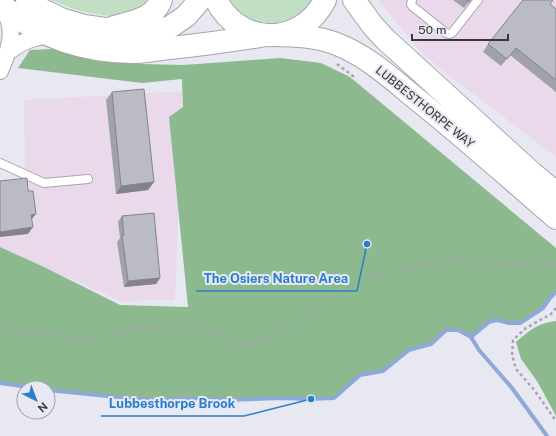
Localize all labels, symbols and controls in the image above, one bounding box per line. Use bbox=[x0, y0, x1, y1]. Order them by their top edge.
scale bar bbox=[412, 16, 508, 42]
text: 50 m bbox=[418, 23, 446, 37]
street label: LUBBESTHORPE WAY bbox=[373, 63, 478, 151]
callout: The Osiers Nature Area bbox=[196, 266, 357, 291]
text: The Osiers Nature Area bbox=[204, 271, 348, 286]
north arrow bbox=[16, 380, 56, 420]
callout: Lubbesthorpe Brook bbox=[101, 391, 244, 416]
text: Lubbesthorpe Brook bbox=[109, 396, 236, 411]
text: N bbox=[35, 400, 50, 415]

